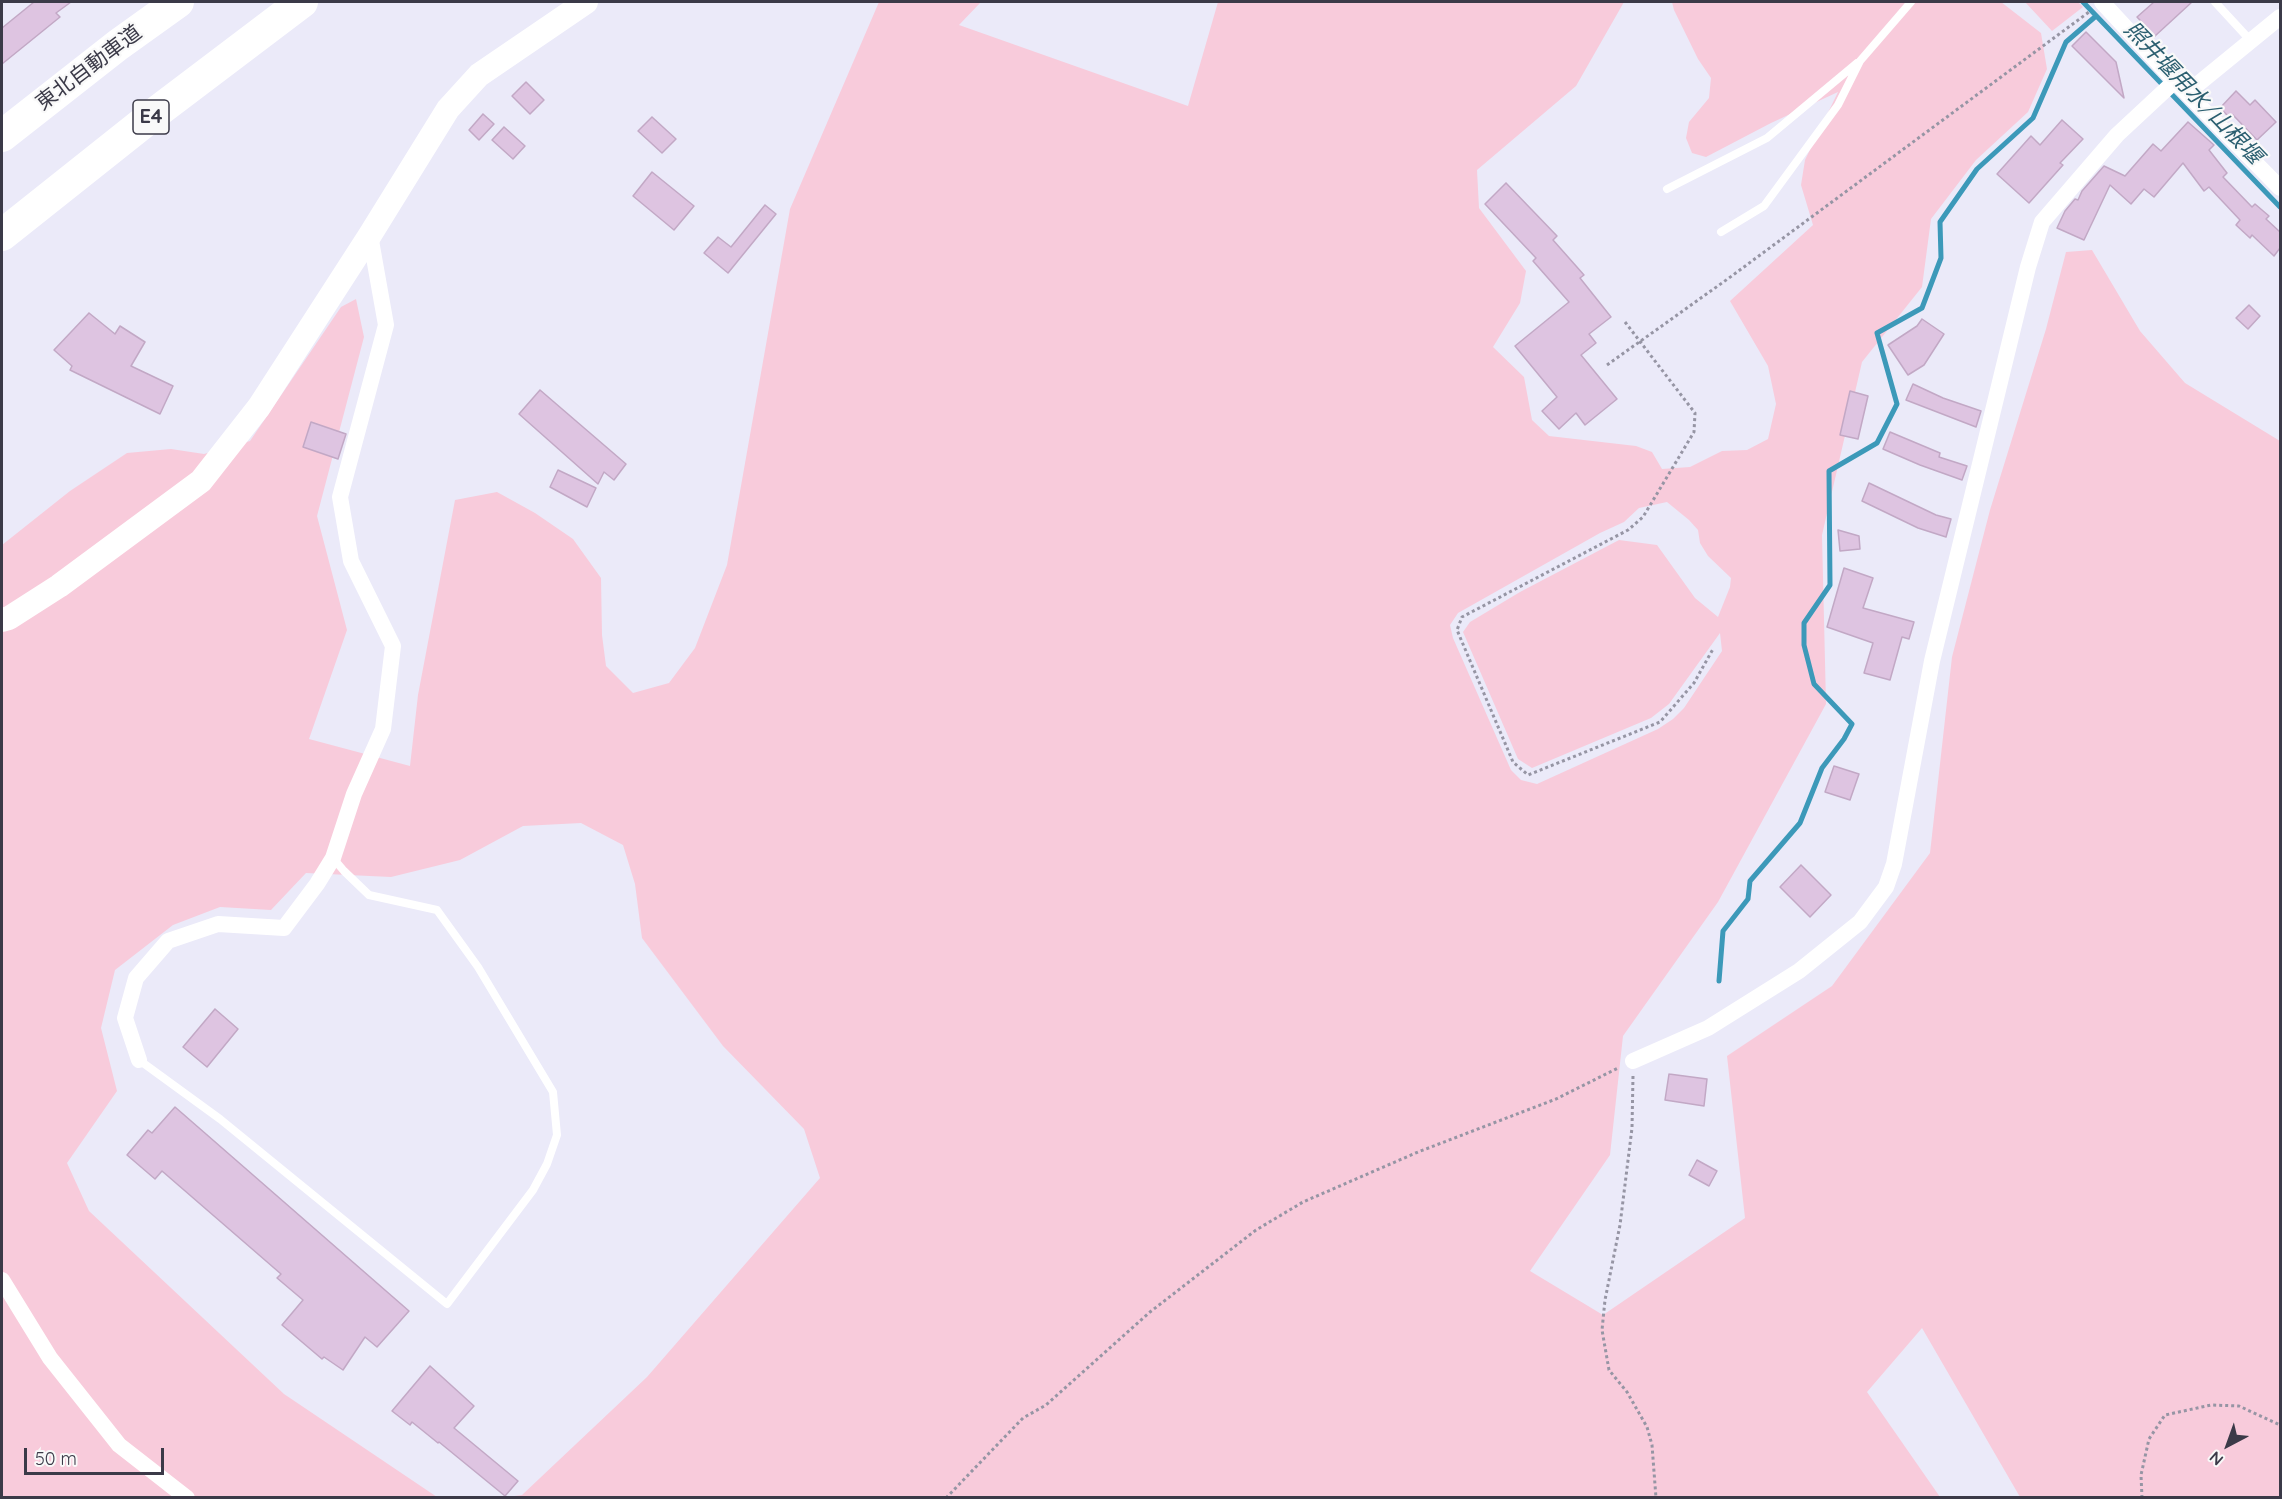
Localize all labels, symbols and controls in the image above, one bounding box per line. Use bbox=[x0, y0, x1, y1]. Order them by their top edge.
water label: 照井堰用水/山根堰 bbox=[2118, 16, 2268, 170]
street label: 東北自動車道 bbox=[31, 20, 147, 116]
road number: E4 bbox=[133, 100, 169, 134]
north arrow bbox=[2198, 1415, 2258, 1475]
scale bar bbox=[27, 1436, 166, 1474]
text: 50 m bbox=[35, 1447, 77, 1470]
text: N bbox=[2205, 1447, 2227, 1470]

